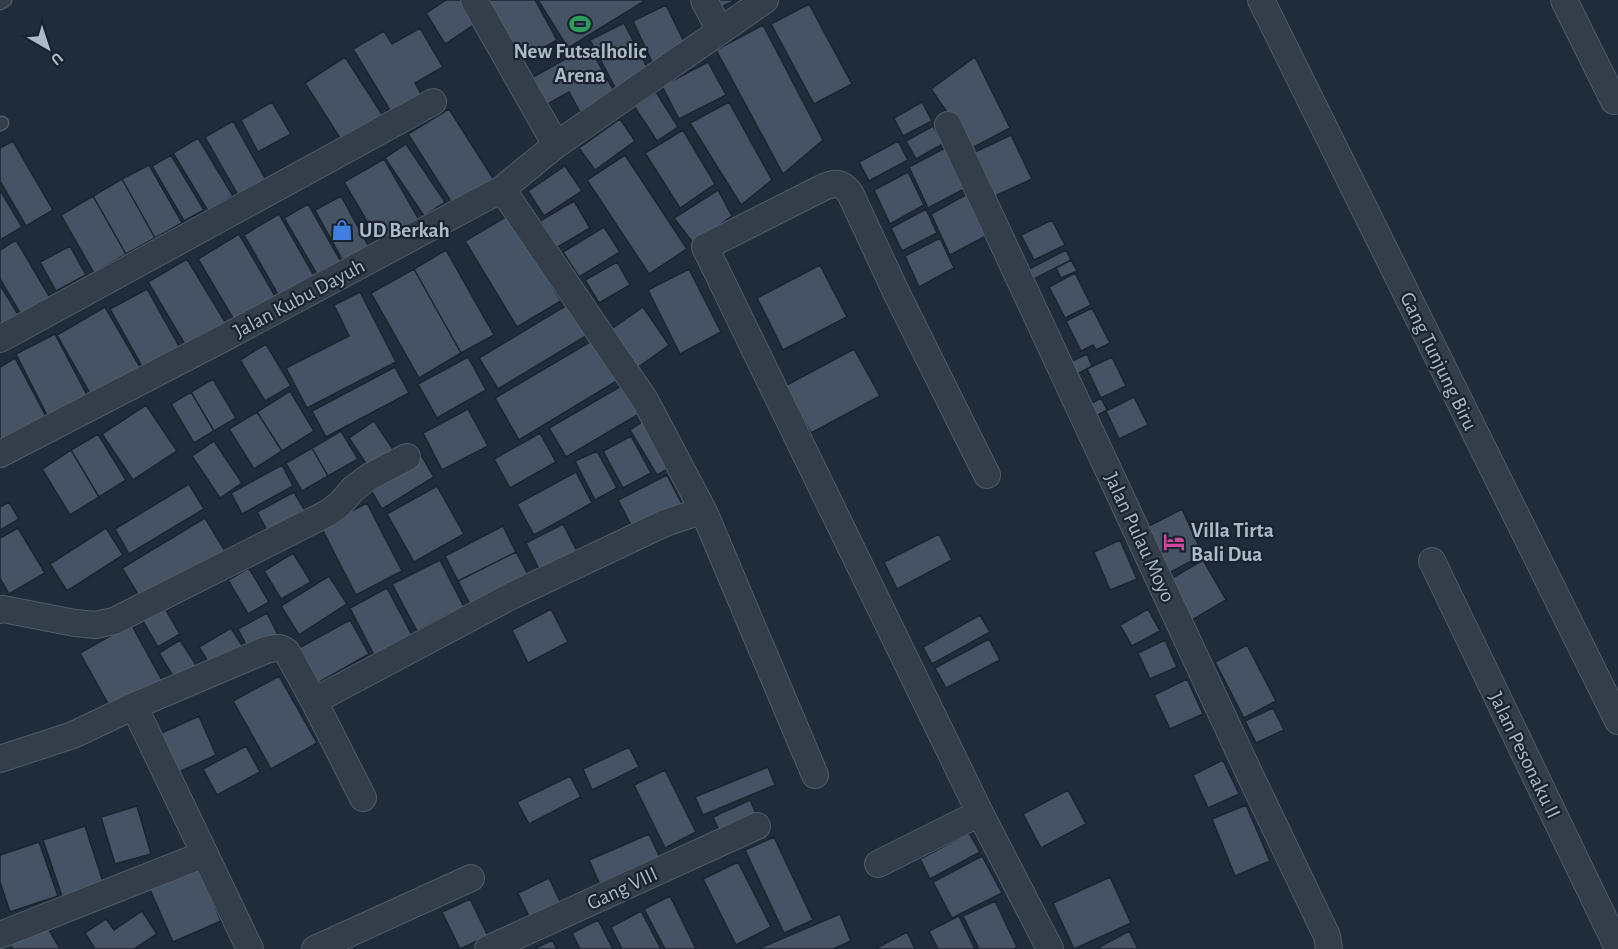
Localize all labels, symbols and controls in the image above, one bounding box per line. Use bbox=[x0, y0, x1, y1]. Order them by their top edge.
sports icon: New Futsalholic Arena bbox=[568, 12, 592, 36]
north arrow bbox=[18, 18, 78, 78]
place label: New Futsalholic Arena bbox=[513, 41, 647, 86]
text: U bbox=[48, 49, 66, 68]
shop icon: UD Berkah bbox=[330, 218, 354, 242]
place label: UD Berkah bbox=[359, 220, 450, 241]
street label: Jalan Kubu Dayuh bbox=[230, 255, 368, 342]
street label: Gang Tunjung Biru bbox=[1396, 289, 1481, 434]
street label: Jalan Pulau Moyo bbox=[1100, 469, 1179, 605]
place label: Villa Tirta Bali Dua bbox=[1191, 520, 1274, 565]
hotel icon: Villa Tirta Bali Dua bbox=[1162, 530, 1186, 554]
street label: Jalan Pesonaku II bbox=[1485, 689, 1564, 822]
street label: Gang VIII bbox=[584, 863, 661, 914]

